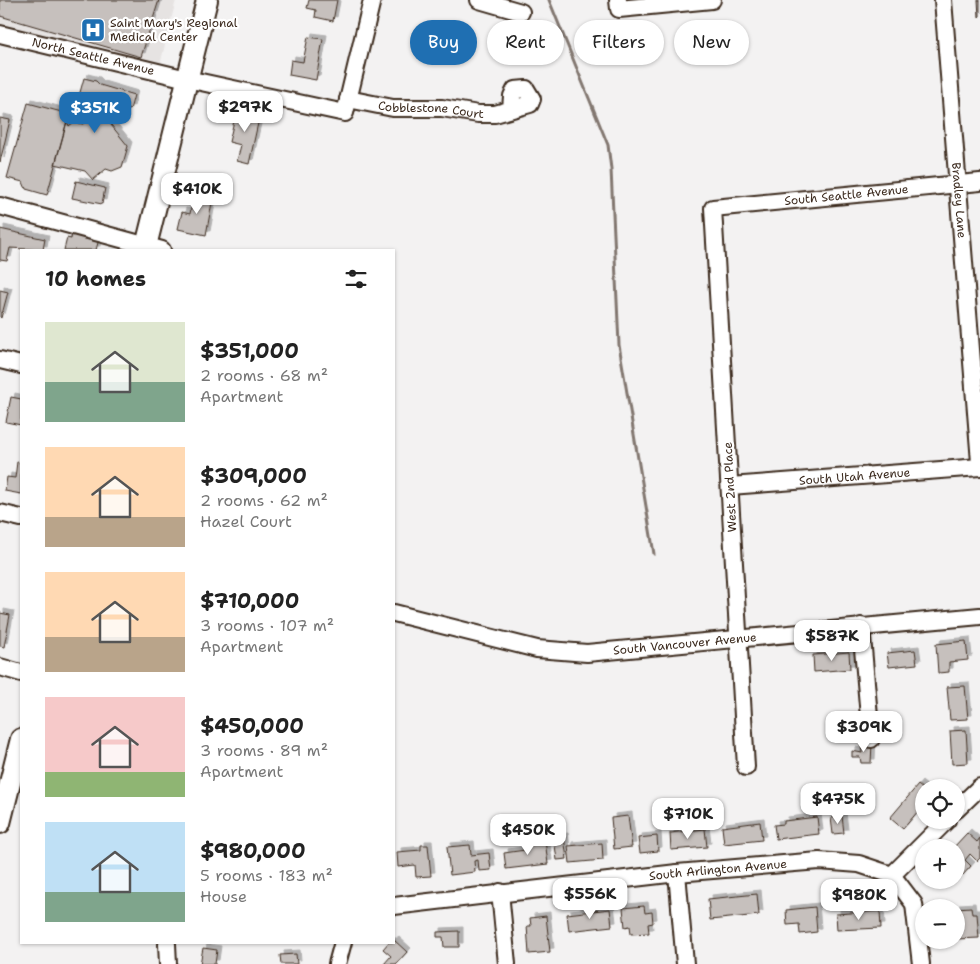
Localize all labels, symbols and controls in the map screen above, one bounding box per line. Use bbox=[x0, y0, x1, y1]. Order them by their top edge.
place label: Saint Mary's Regional Medical Center bbox=[110, 15, 238, 45]
hospital icon: Saint Mary's Regional Medical Center bbox=[80, 17, 106, 43]
chip: Buy bbox=[410, 20, 477, 65]
chip: Rent bbox=[487, 20, 564, 65]
chip: Filters bbox=[574, 20, 664, 65]
chip: New bbox=[674, 20, 749, 65]
street label: North Seattle Avenue bbox=[30, 34, 156, 79]
pin: $297K bbox=[210, 90, 280, 133]
pin: $351K bbox=[60, 92, 130, 134]
text: $297K bbox=[218, 96, 272, 117]
text: $351K bbox=[70, 97, 120, 118]
street label: Cobblestone Court bbox=[377, 97, 484, 122]
street label: Bradley Lane bbox=[948, 162, 970, 239]
pin: $410K bbox=[162, 172, 232, 215]
text: $410K bbox=[172, 178, 222, 199]
street label: South Seattle Avenue bbox=[784, 181, 909, 209]
text: 10 homes bbox=[45, 265, 146, 293]
icon: filters bbox=[342, 265, 370, 293]
text: $351,000 bbox=[200, 337, 299, 365]
icon: home bbox=[85, 342, 145, 402]
text: 2 rooms · 68 m² bbox=[200, 365, 328, 386]
text: Apartment bbox=[200, 386, 283, 407]
street label: West 2nd Place bbox=[720, 441, 740, 533]
text: $309,000 bbox=[200, 462, 307, 490]
street label: South Utah Avenue bbox=[798, 464, 911, 489]
icon: home bbox=[85, 467, 145, 527]
text: 2 rooms · 62 m² bbox=[200, 490, 328, 511]
text: Hazel Court bbox=[200, 511, 292, 532]
text: $710,000 bbox=[200, 587, 299, 615]
icon: home bbox=[85, 592, 145, 652]
text: 3 rooms · 107 m² bbox=[200, 615, 334, 636]
pin: $587K bbox=[797, 620, 867, 662]
text: $587K bbox=[805, 625, 859, 646]
street label: South Vancouver Avenue bbox=[612, 629, 758, 658]
text: Apartment bbox=[200, 636, 283, 657]
pin: $309K bbox=[829, 710, 899, 753]
text: $450,000 bbox=[200, 712, 304, 740]
text: $309K bbox=[836, 716, 892, 737]
icon: home bbox=[85, 717, 145, 777]
text: 3 rooms · 89 m² bbox=[200, 740, 328, 761]
text: Apartment bbox=[200, 761, 283, 782]
map controls bbox=[915, 779, 965, 949]
button: locate bbox=[915, 779, 965, 829]
pin: $475K bbox=[803, 782, 873, 825]
text: $475K bbox=[811, 788, 865, 809]
pin: $710K bbox=[653, 798, 723, 840]
text: $710K bbox=[663, 803, 713, 824]
pin: $450K bbox=[493, 814, 563, 856]
text: $450K bbox=[501, 819, 555, 840]
text: $980,000 bbox=[200, 837, 306, 865]
button: + bbox=[915, 839, 965, 889]
icon: home bbox=[85, 842, 145, 902]
street label: South Arlington Avenue bbox=[648, 856, 788, 884]
text: 5 rooms · 183 m² bbox=[200, 865, 333, 886]
pin: $556K bbox=[555, 878, 625, 920]
pin: $980K bbox=[824, 878, 894, 921]
text: $556K bbox=[563, 883, 617, 904]
text: $980K bbox=[832, 884, 886, 905]
text: House bbox=[200, 886, 247, 907]
button: − bbox=[915, 899, 965, 949]

